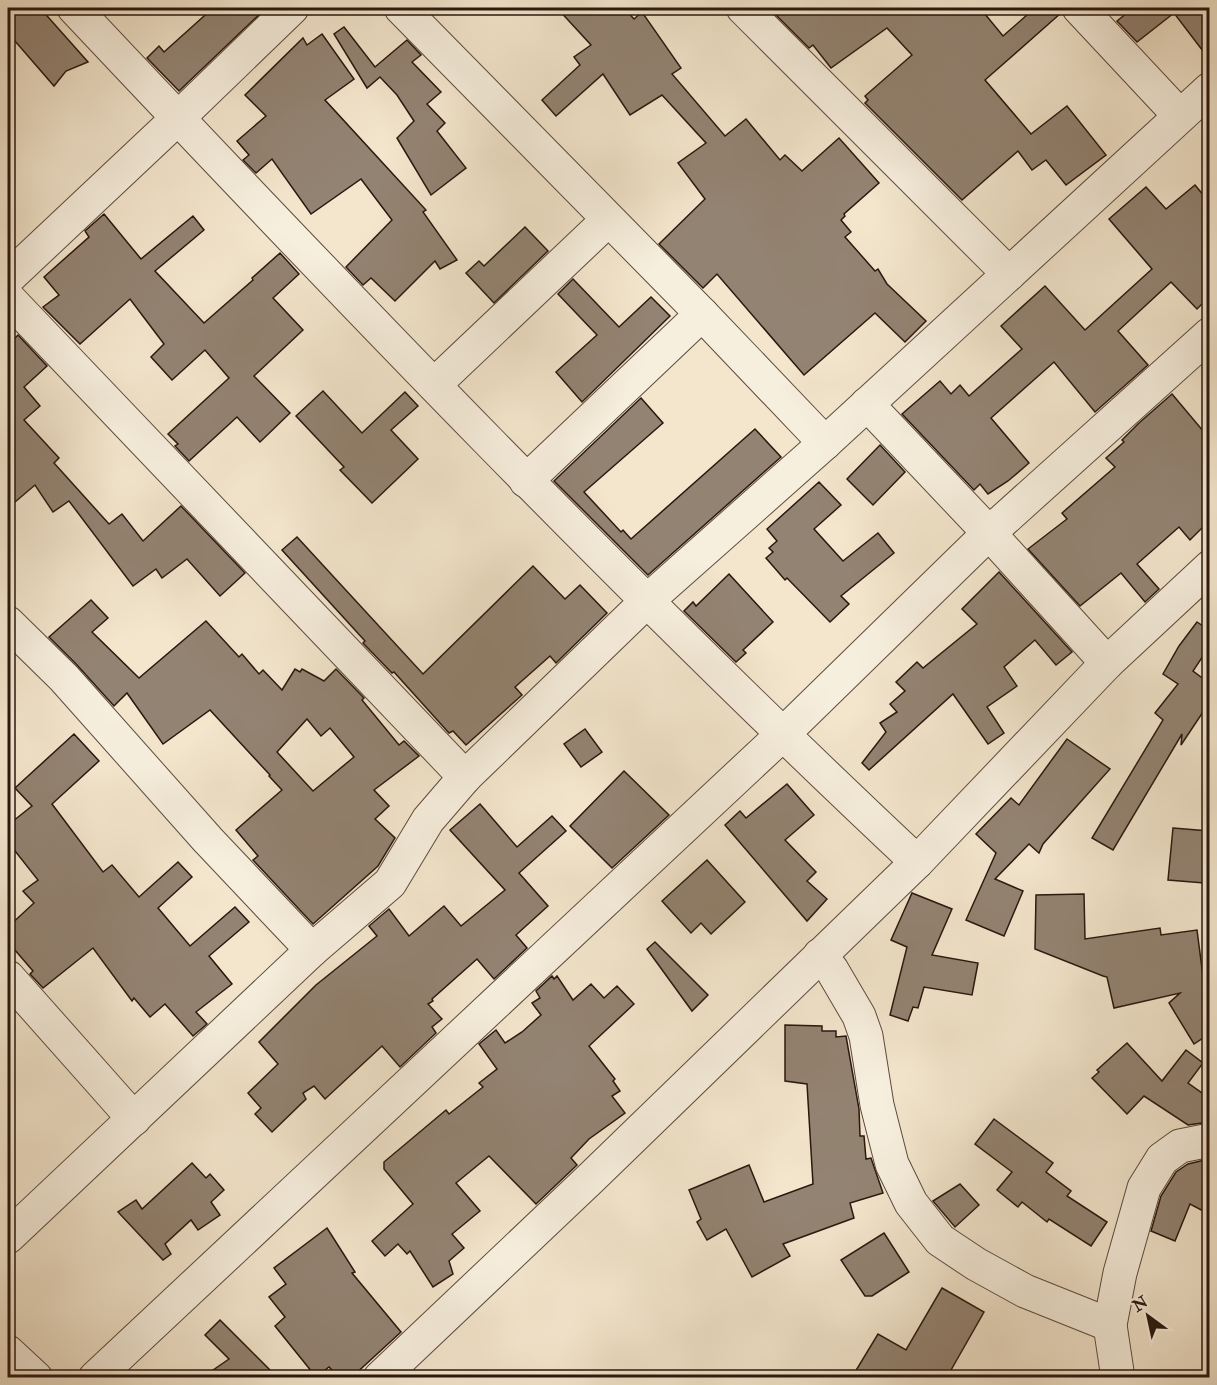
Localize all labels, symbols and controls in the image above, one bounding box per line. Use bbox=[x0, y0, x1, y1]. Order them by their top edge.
north arrow bbox=[1118, 1286, 1178, 1346]
text: N bbox=[1128, 1292, 1152, 1317]

